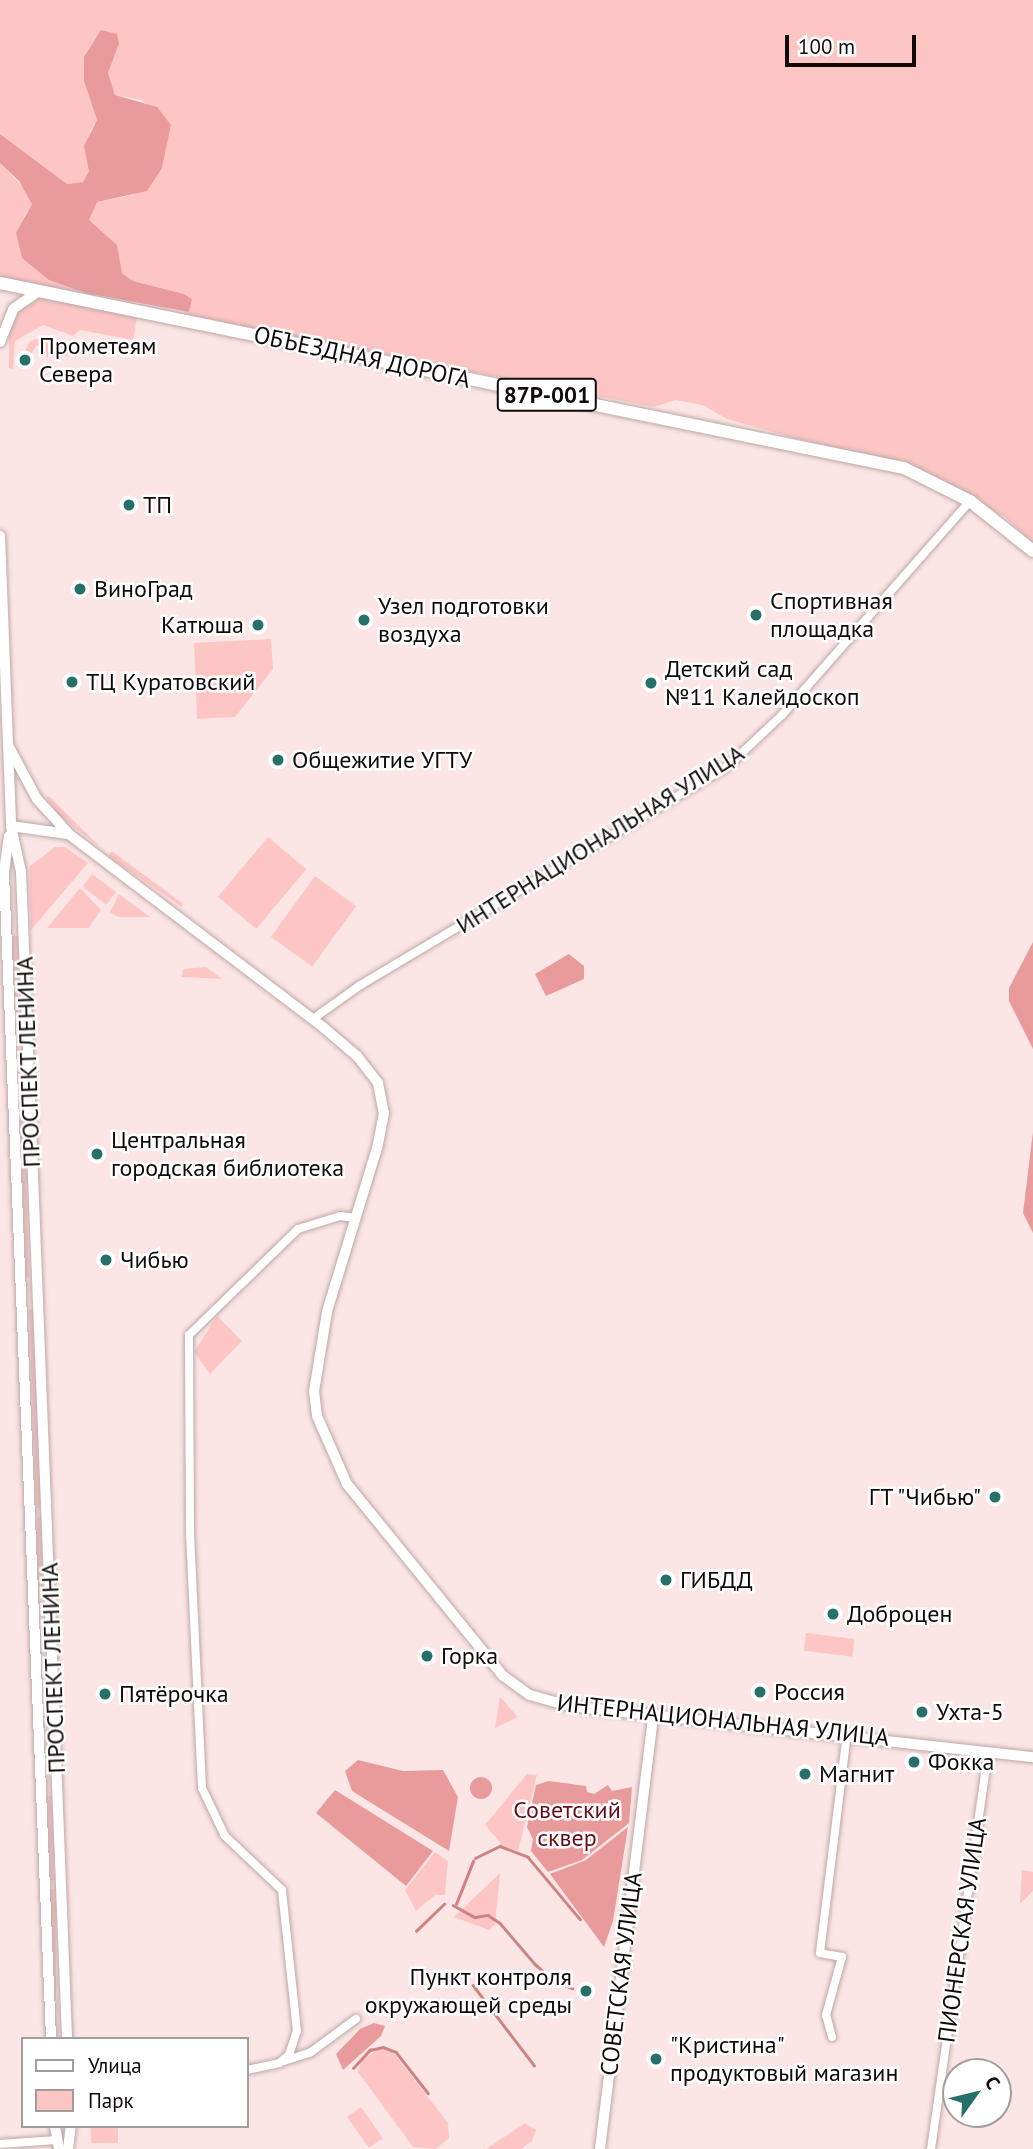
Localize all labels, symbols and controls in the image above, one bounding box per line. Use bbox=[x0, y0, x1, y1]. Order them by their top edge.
scale bar bbox=[788, 21, 919, 65]
text: 100 m bbox=[798, 33, 855, 60]
street label: ОБЪЕЗДНАЯ ДОРОГА bbox=[251, 320, 473, 394]
place label: Прометеям Севера bbox=[39, 332, 157, 388]
marker: Прометеям Севера bbox=[17, 352, 33, 368]
road number: 87Р-001 bbox=[496, 376, 598, 414]
place label: ТП bbox=[143, 491, 172, 519]
marker: ТП bbox=[121, 497, 137, 513]
place label: ВиноГрад bbox=[94, 575, 193, 603]
marker: ВиноГрад bbox=[72, 581, 88, 597]
place label: Спортивная площадка bbox=[770, 587, 893, 643]
place label: Узел подготовки воздуха bbox=[378, 592, 549, 648]
marker: Спортивная площадка bbox=[748, 607, 764, 623]
place label: Катюша bbox=[161, 611, 244, 639]
marker: Узел подготовки воздуха bbox=[356, 612, 372, 628]
marker: Катюша bbox=[250, 617, 266, 633]
place label: Детский сад №11 Калейдоскоп bbox=[665, 655, 860, 711]
place label: ТЦ Куратовский bbox=[86, 668, 255, 696]
marker: ТЦ Куратовский bbox=[64, 674, 80, 690]
marker: Детский сад №11 Калейдоскоп bbox=[643, 675, 659, 691]
street label: ИНТЕРНАЦИОНАЛЬНАЯ УЛИЦА bbox=[451, 738, 749, 940]
place label: Общежитие УГТУ bbox=[292, 746, 473, 774]
marker: Общежитие УГТУ bbox=[270, 752, 286, 768]
street label: ПРОСПЕКТ ЛЕНИНА bbox=[10, 955, 46, 1169]
place label: Центральная городская библиотека bbox=[111, 1126, 344, 1182]
marker: Центральная городская библиотека bbox=[89, 1146, 105, 1162]
place label: Чибью bbox=[120, 1246, 189, 1274]
marker: Чибью bbox=[98, 1252, 114, 1268]
place label: ГТ "Чибью" bbox=[866, 1483, 981, 1511]
marker: ГТ "Чибью" bbox=[987, 1489, 1003, 1505]
street label: ПРОСПЕКТ ЛЕНИНА bbox=[35, 1561, 71, 1775]
place label: ГИБДД bbox=[680, 1566, 753, 1594]
marker: ГИБДД bbox=[658, 1572, 674, 1588]
place label: Доброцен bbox=[847, 1600, 952, 1628]
marker: Доброцен bbox=[825, 1606, 841, 1622]
place label: Горка bbox=[441, 1642, 498, 1670]
marker: Горка bbox=[419, 1648, 435, 1664]
place label: Россия bbox=[774, 1678, 845, 1706]
place label: Пятёрочка bbox=[119, 1680, 229, 1708]
marker: Россия bbox=[752, 1684, 768, 1700]
marker: Пятёрочка bbox=[97, 1686, 113, 1702]
street label: ИНТЕРНАЦИОНАЛЬНАЯ УЛИЦА bbox=[555, 1688, 891, 1752]
place label: Ухта-5 bbox=[936, 1698, 1004, 1726]
marker: Ухта-5 bbox=[914, 1704, 930, 1720]
place label: Фокка bbox=[928, 1748, 994, 1776]
marker: Фокка bbox=[906, 1754, 922, 1770]
place label: Магнит bbox=[819, 1760, 894, 1788]
marker: Магнит bbox=[797, 1766, 813, 1782]
park label: Советский сквер bbox=[513, 1796, 621, 1852]
street label: ПИОНЕРСКАЯ УЛИЦА bbox=[932, 1815, 992, 2045]
street label: СОВЕТСКАЯ УЛИЦА bbox=[594, 1870, 648, 2078]
place label: Пункт контроля окружающей среды bbox=[365, 1963, 572, 2019]
marker: Пункт контроля окружающей среды bbox=[578, 1983, 594, 1999]
place label: "Кристина" продуктовый магазин bbox=[670, 2031, 898, 2087]
legend bbox=[21, 2037, 248, 2128]
marker: "Кристина" продуктовый магазин bbox=[648, 2051, 664, 2067]
text: Улица bbox=[88, 2052, 142, 2079]
north arrow bbox=[942, 2058, 1012, 2128]
text: С bbox=[980, 2071, 1006, 2093]
text: Парк bbox=[88, 2087, 134, 2114]

